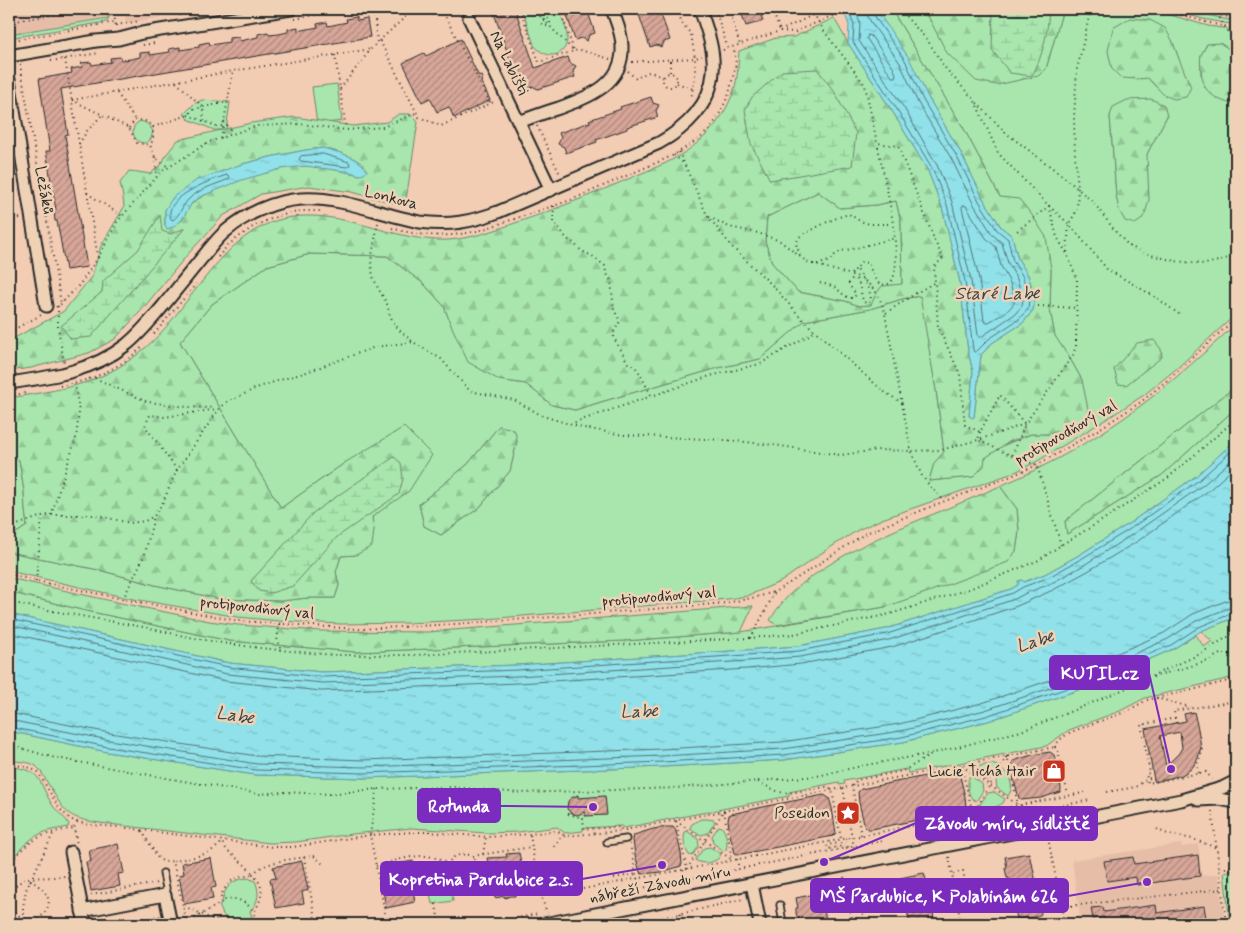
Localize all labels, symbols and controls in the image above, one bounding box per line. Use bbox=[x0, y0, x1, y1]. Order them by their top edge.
street label: Na Labišti bbox=[484, 27, 534, 99]
street label: Ležáků bbox=[29, 164, 59, 216]
street label: Lonkova bbox=[362, 181, 420, 215]
water label: Staré Labe bbox=[955, 282, 1041, 306]
street label: protipovodňový val bbox=[1011, 395, 1121, 471]
street label: protipovodňový val bbox=[601, 582, 717, 612]
street label: protipovodňový val bbox=[199, 592, 315, 624]
water label: Labe bbox=[1013, 625, 1058, 659]
callout: KUTIL.cz bbox=[1050, 656, 1149, 689]
text: KUTIL.cz bbox=[1061, 662, 1140, 686]
water label: Labe bbox=[620, 700, 660, 724]
water label: Labe bbox=[214, 701, 257, 731]
shop icon: Lucie Tichá Hair bbox=[1041, 758, 1067, 784]
place label: Lucie Tichá Hair bbox=[928, 761, 1036, 782]
callout: Rotunda bbox=[418, 789, 500, 822]
text: Rotunda bbox=[428, 795, 490, 819]
place icon: Poseidon bbox=[835, 800, 861, 826]
place label: Poseidon bbox=[774, 803, 830, 824]
callout: Závodu míru, sídliště bbox=[916, 807, 1097, 840]
text: Závodu míru, sídliště bbox=[924, 812, 1090, 836]
street label: nábřeží Závodu míru bbox=[588, 861, 732, 909]
callout: Kopretina Pardubice z.s. bbox=[381, 862, 582, 895]
text: Kopretina Pardubice z.s. bbox=[389, 868, 573, 892]
callout: MŠ Pardubice, K Polabinám 626 bbox=[811, 879, 1068, 912]
text: MŠ Pardubice, K Polabinám 626 bbox=[820, 885, 1058, 909]

